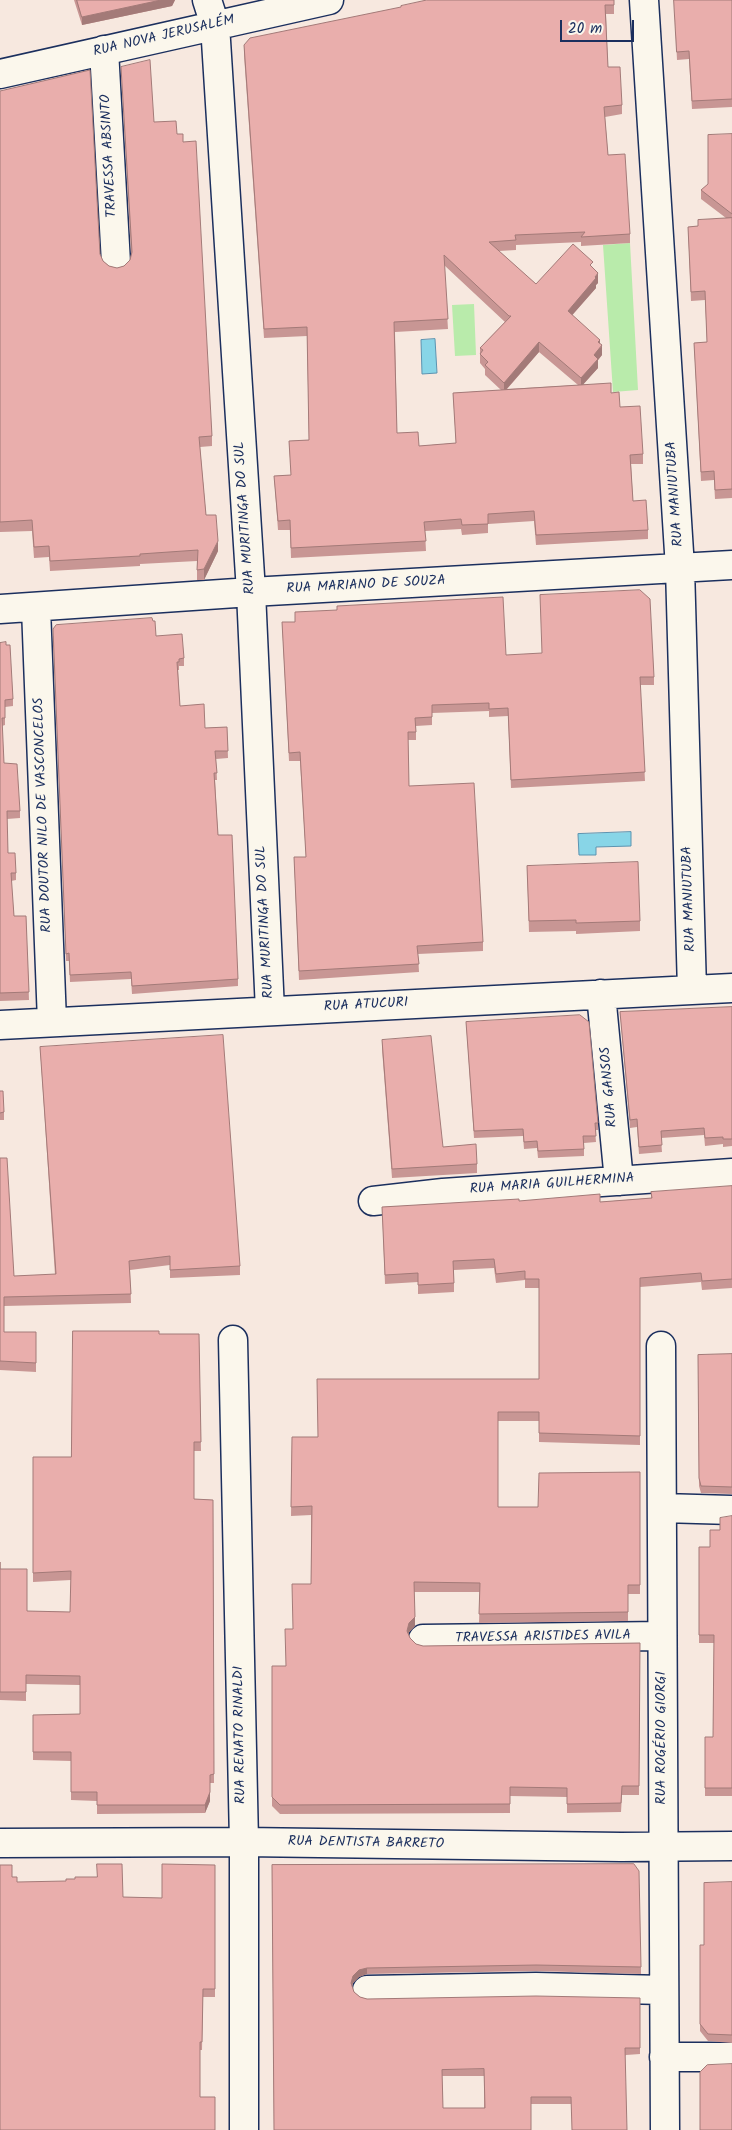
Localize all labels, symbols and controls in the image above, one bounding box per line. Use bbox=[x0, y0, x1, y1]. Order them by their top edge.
scale bar bbox=[562, 10, 636, 42]
street label: RUA NOVA JERUSALÉM bbox=[92, 13, 236, 61]
text: 20 m bbox=[568, 17, 602, 41]
street label: TRAVESSA ABSINTO bbox=[98, 94, 122, 218]
street label: RUA MURITINGA DO SUL bbox=[232, 441, 260, 595]
street label: RUA MANIUTUBA bbox=[664, 441, 688, 547]
street label: RUA MARIANO DE SOUZA bbox=[286, 573, 446, 599]
street label: RUA DOUTOR NILO DE VASCONCELOS bbox=[32, 697, 56, 933]
street label: RUA MURITINGA DO SUL bbox=[254, 845, 278, 999]
street label: RUA MANIUTUBA bbox=[680, 846, 700, 952]
street label: RUA ATUCURI bbox=[323, 995, 409, 1017]
street label: RUA GANSOS bbox=[598, 1046, 622, 1128]
street label: RUA MARIA GUILHERMINA bbox=[469, 1171, 635, 1199]
street label: TRAVESSA ARISTIDES AVILA bbox=[455, 1628, 631, 1648]
street label: RUA RENATO RINALDI bbox=[231, 1666, 251, 1804]
street label: RUA ROGÉRIO GIORGI bbox=[655, 1671, 671, 1805]
street label: RUA DENTISTA BARRETO bbox=[288, 1834, 444, 1854]

